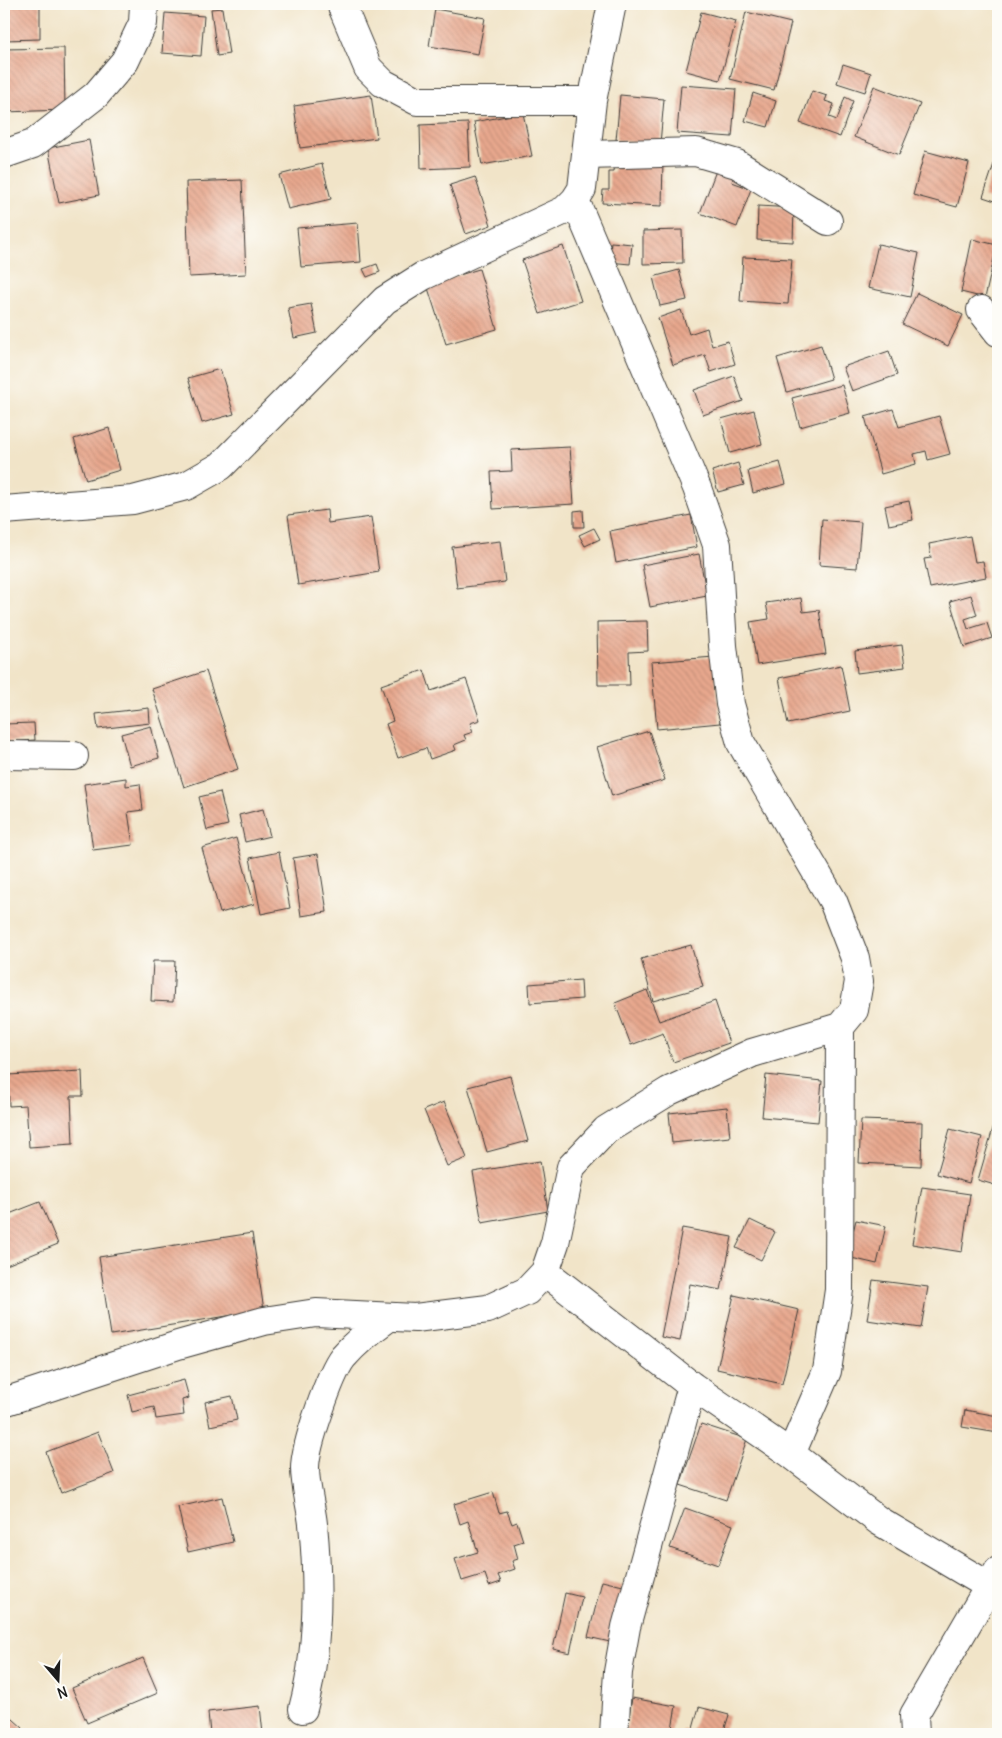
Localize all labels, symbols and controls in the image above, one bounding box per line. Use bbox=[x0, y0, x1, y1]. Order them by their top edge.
north arrow bbox=[32, 1656, 82, 1706]
text: N bbox=[55, 1682, 70, 1702]

